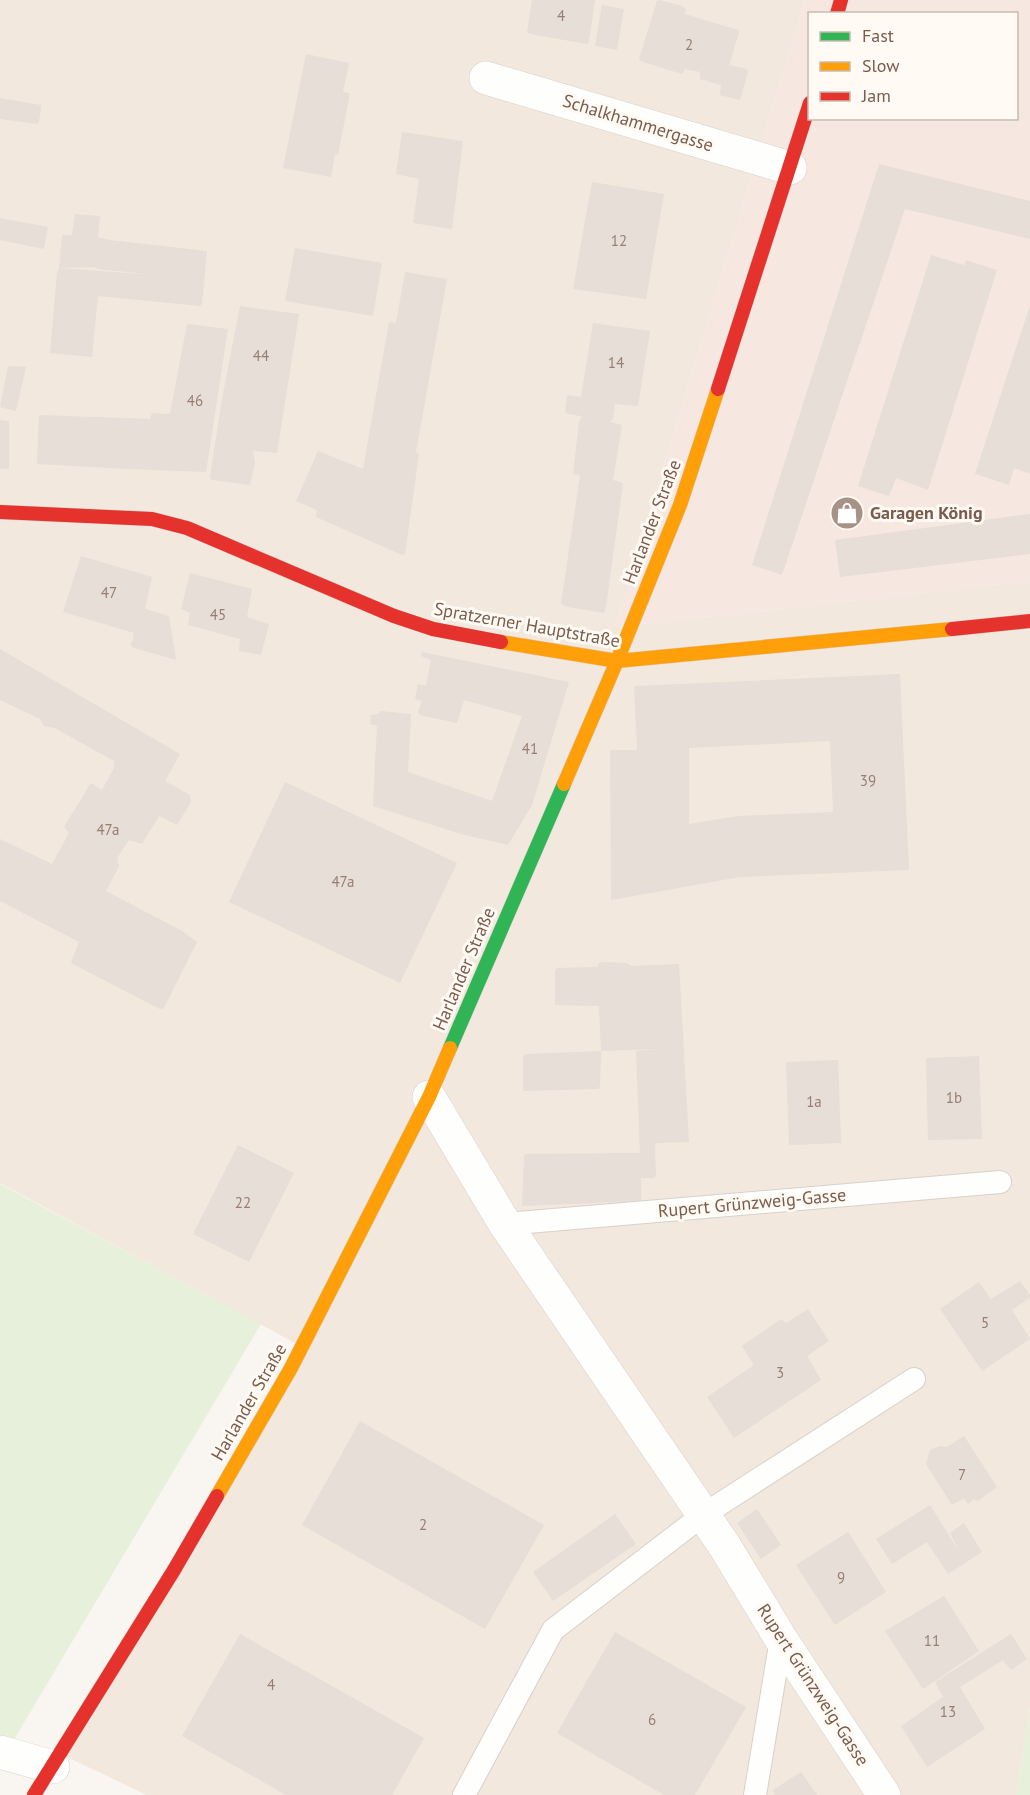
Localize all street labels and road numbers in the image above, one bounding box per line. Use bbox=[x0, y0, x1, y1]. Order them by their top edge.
street label: Schalkhammergasse bbox=[560, 89, 716, 156]
street label: Harlander Straße bbox=[617, 456, 686, 587]
street label: Spratzerner Hauptstraße bbox=[432, 597, 622, 652]
street label: Harlander Straße bbox=[427, 904, 500, 1034]
street label: Rupert Grünzweig-Gasse bbox=[657, 1183, 847, 1222]
street label: Harlander Straße bbox=[206, 1339, 291, 1464]
street label: Rupert Grünzweig-Gasse bbox=[752, 1599, 874, 1770]

